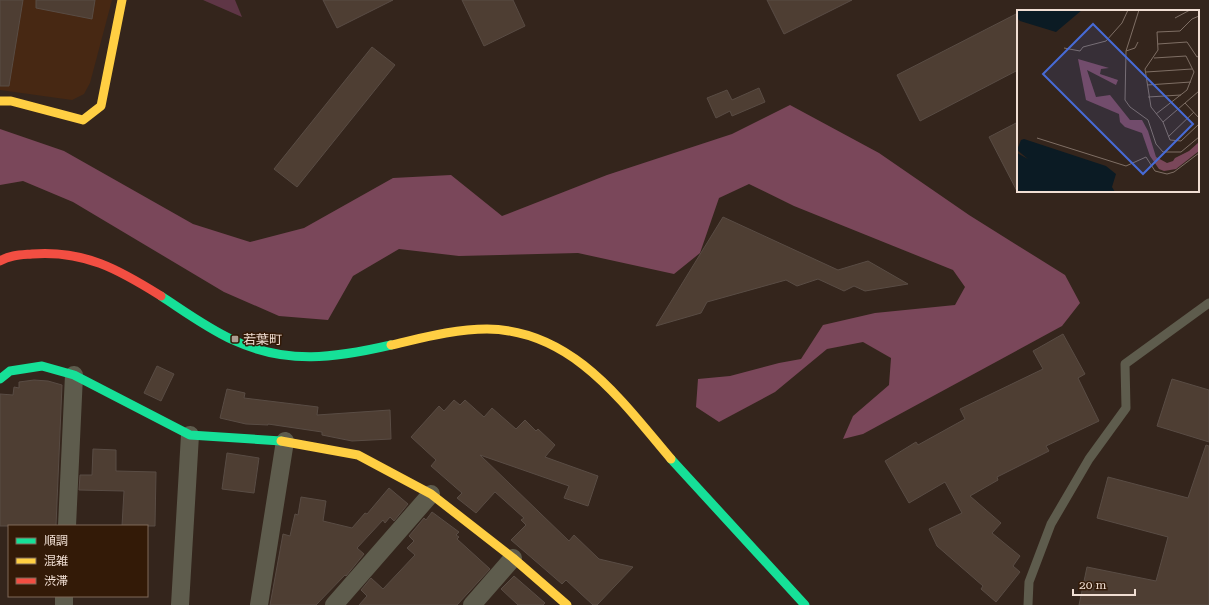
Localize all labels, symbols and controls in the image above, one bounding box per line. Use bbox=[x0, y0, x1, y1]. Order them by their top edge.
inset map bbox=[1017, 10, 1199, 192]
place label: 若葉町 bbox=[243, 332, 282, 347]
marker: 若葉町 bbox=[230, 334, 240, 344]
legend bbox=[8, 525, 148, 597]
text: 順調 bbox=[44, 534, 68, 548]
text: 混雑 bbox=[44, 554, 68, 568]
scale bar bbox=[1073, 571, 1135, 597]
text: 渋滞 bbox=[44, 574, 68, 588]
text: 20 m bbox=[1079, 578, 1106, 592]

